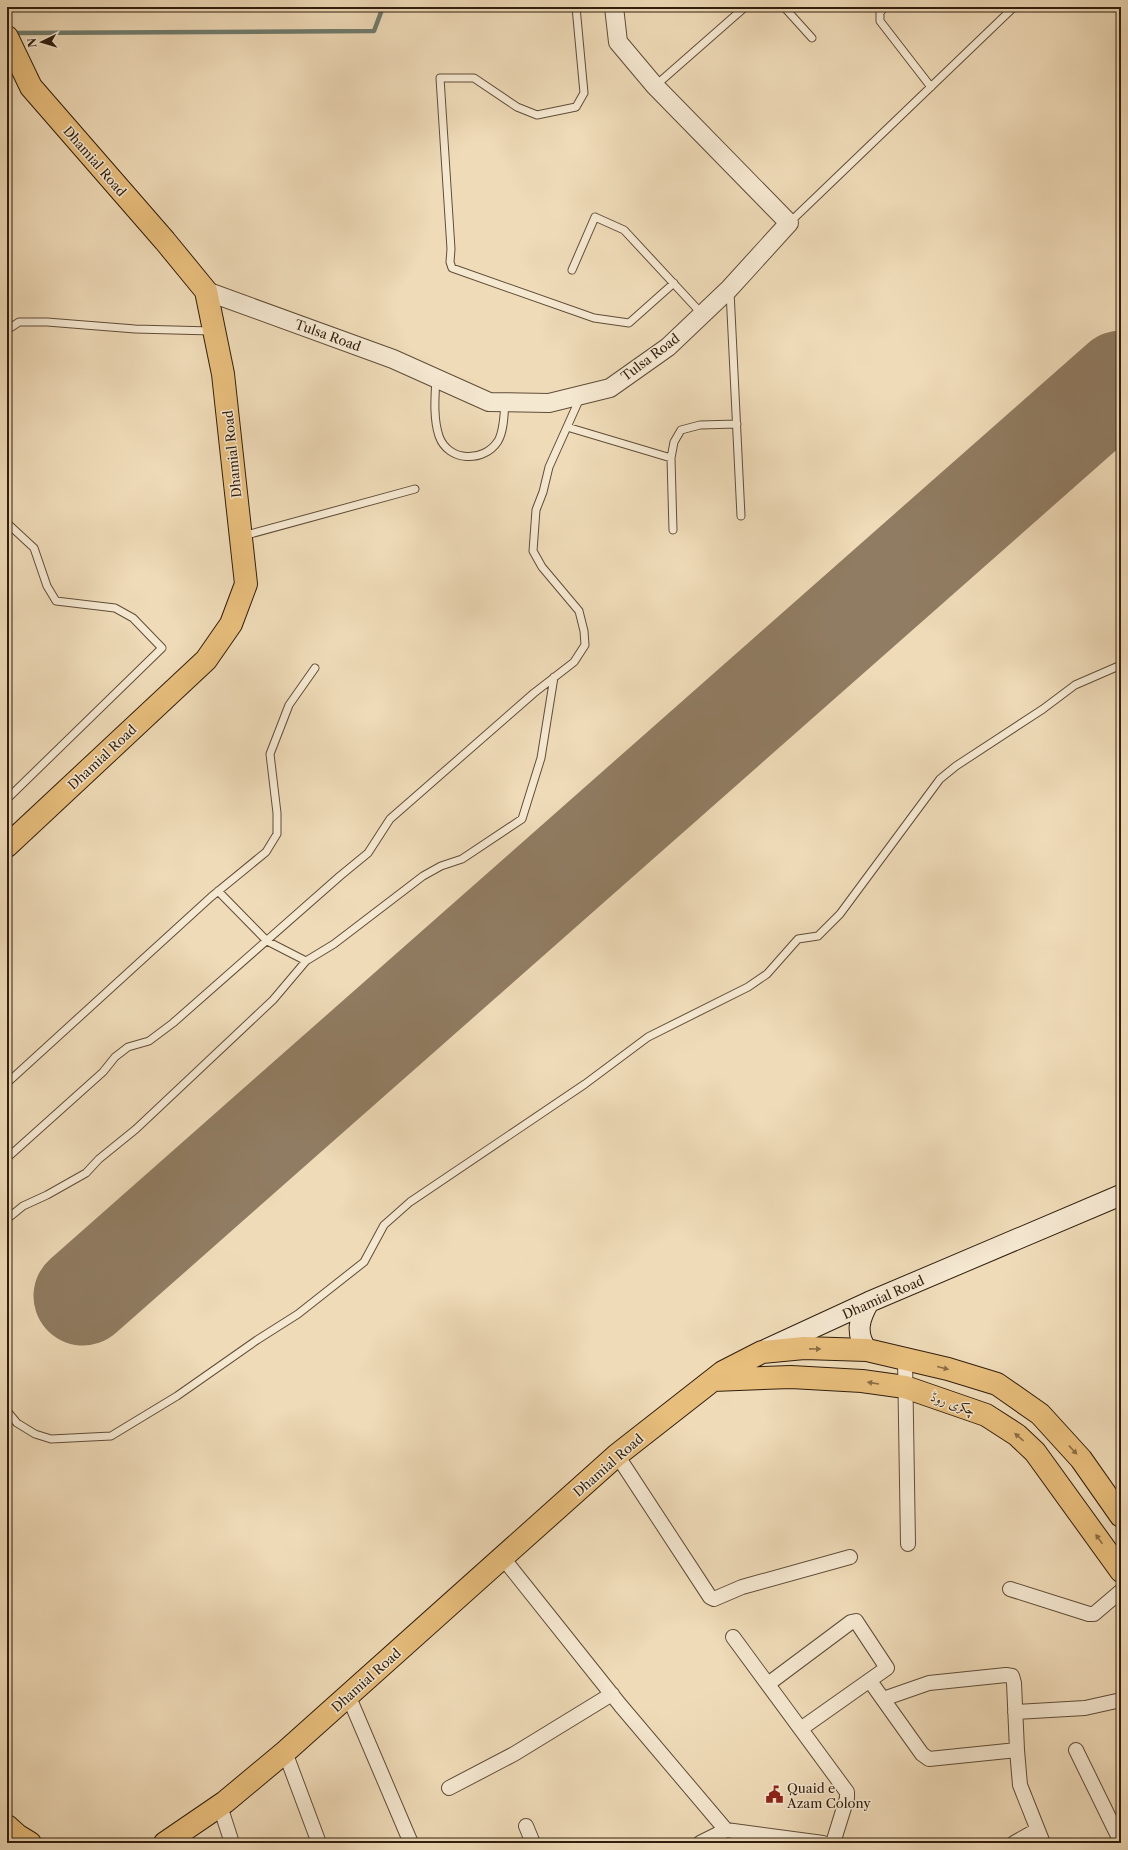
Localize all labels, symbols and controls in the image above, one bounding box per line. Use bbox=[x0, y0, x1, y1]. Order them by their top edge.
north arrow bbox=[22, 22, 62, 62]
text: N bbox=[25, 37, 39, 48]
street label: Dhamial Road bbox=[60, 123, 130, 199]
street label: Tulsa Road bbox=[293, 316, 363, 354]
street label: Tulsa Road bbox=[618, 330, 682, 384]
street label: Dhamial Road bbox=[219, 409, 245, 499]
street label: Dhamial Road bbox=[64, 721, 140, 793]
street label: Dhamial Road bbox=[840, 1272, 926, 1322]
one-way arrow bbox=[809, 1346, 822, 1352]
one-way arrow bbox=[937, 1365, 949, 1371]
one-way arrow bbox=[867, 1380, 879, 1386]
street label: چکری روڈ bbox=[928, 1388, 978, 1419]
street label: Dhamial Road bbox=[570, 1430, 646, 1500]
one-way arrow bbox=[1013, 1433, 1024, 1442]
one-way arrow bbox=[1068, 1445, 1078, 1455]
one-way arrow bbox=[1095, 1534, 1103, 1545]
street label: Dhamial Road bbox=[328, 1645, 404, 1715]
place label: Quaid e Azam Colony bbox=[786, 1780, 871, 1811]
public building icon: Quaid e Azam Colony bbox=[764, 1785, 784, 1805]

